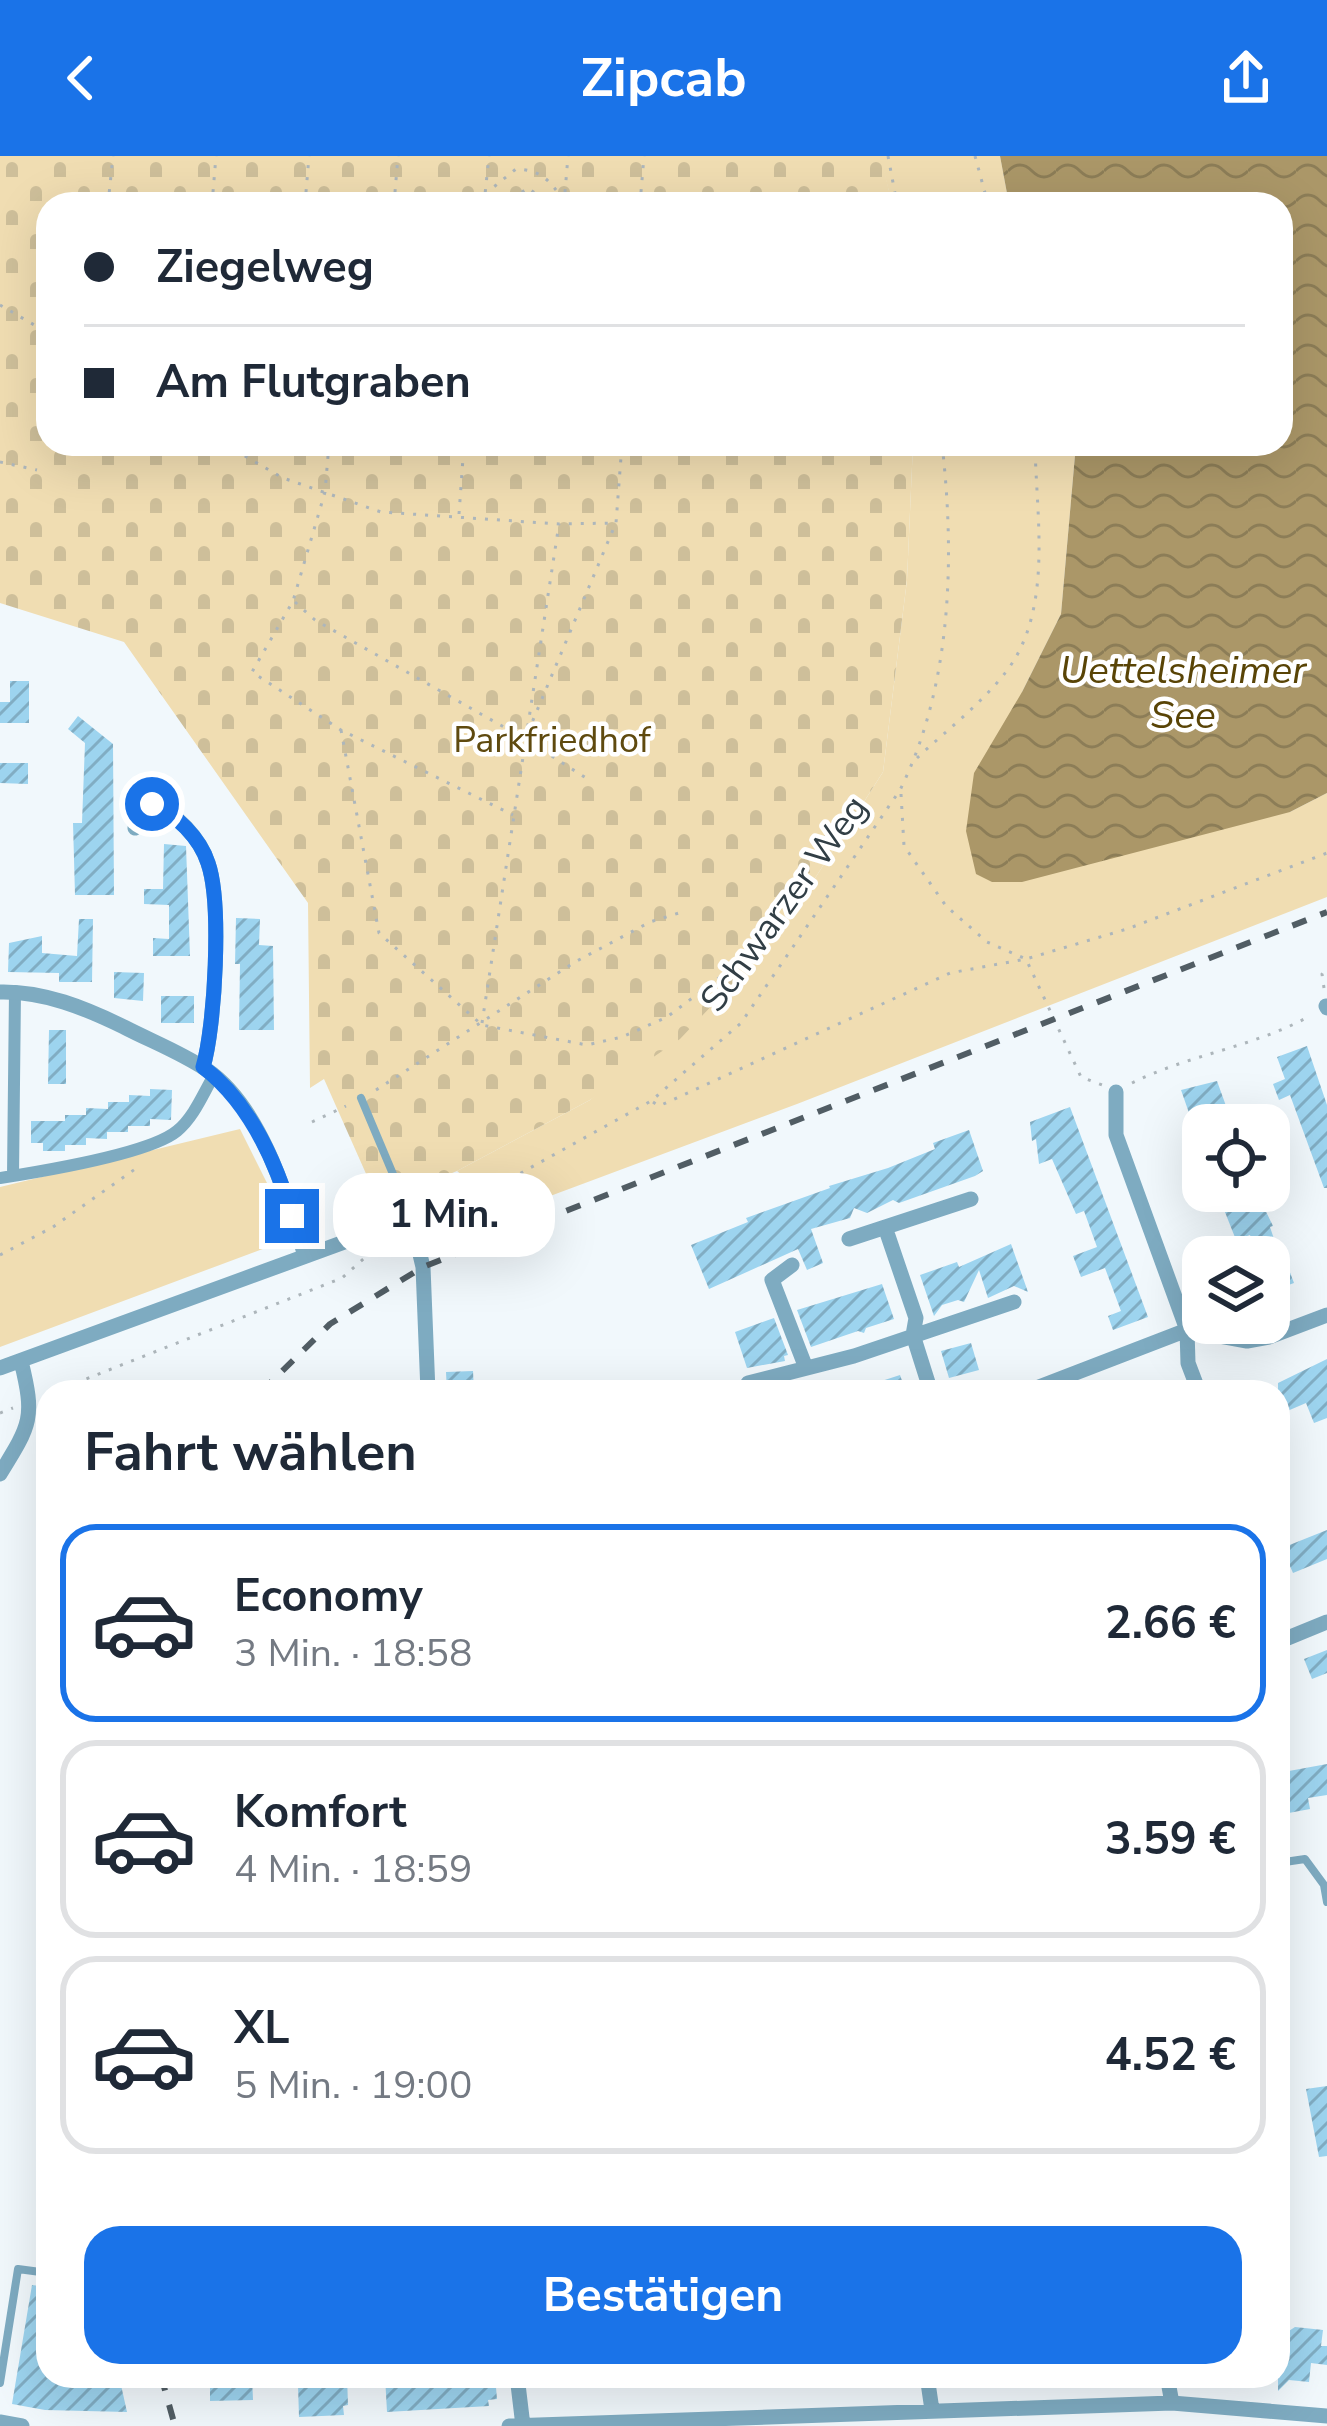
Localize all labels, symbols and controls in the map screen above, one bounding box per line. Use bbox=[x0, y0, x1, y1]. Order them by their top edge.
text: Zipcab bbox=[580, 41, 747, 115]
icon: back bbox=[48, 45, 114, 111]
icon: share bbox=[1213, 45, 1279, 111]
text: Ziegelweg bbox=[156, 237, 374, 298]
text: Am Flutgraben bbox=[156, 352, 471, 413]
water label: Uettelsheimer See bbox=[1060, 644, 1307, 742]
park label: Parkfriedhof bbox=[453, 716, 652, 765]
route start bbox=[125, 777, 179, 831]
street label: Schwarzer Weg bbox=[689, 786, 879, 1022]
map controls bbox=[1182, 1104, 1290, 1344]
button: locate bbox=[1182, 1104, 1290, 1212]
callout: 1 Min. bbox=[334, 1174, 556, 1258]
text: 1 Min. bbox=[389, 1188, 499, 1241]
route end bbox=[265, 1189, 319, 1243]
button: layers bbox=[1182, 1236, 1290, 1344]
text: Fahrt wählen bbox=[84, 1415, 417, 1489]
text: Economy bbox=[234, 1566, 423, 1627]
icon: car bbox=[90, 1569, 198, 1677]
text: 2.66 € bbox=[1105, 1593, 1236, 1654]
text: 3 Min. · 18:58 bbox=[234, 1627, 472, 1680]
text: Komfort bbox=[234, 1782, 407, 1843]
icon: car bbox=[90, 1785, 198, 1893]
text: 3.59 € bbox=[1105, 1809, 1236, 1870]
text: 4 Min. · 18:59 bbox=[234, 1843, 472, 1896]
text: XL bbox=[234, 1998, 290, 2059]
icon: car bbox=[90, 2001, 198, 2109]
text: 4.52 € bbox=[1105, 2025, 1236, 2086]
text: 5 Min. · 19:00 bbox=[234, 2059, 472, 2112]
button: Bestätigen bbox=[84, 2226, 1242, 2364]

